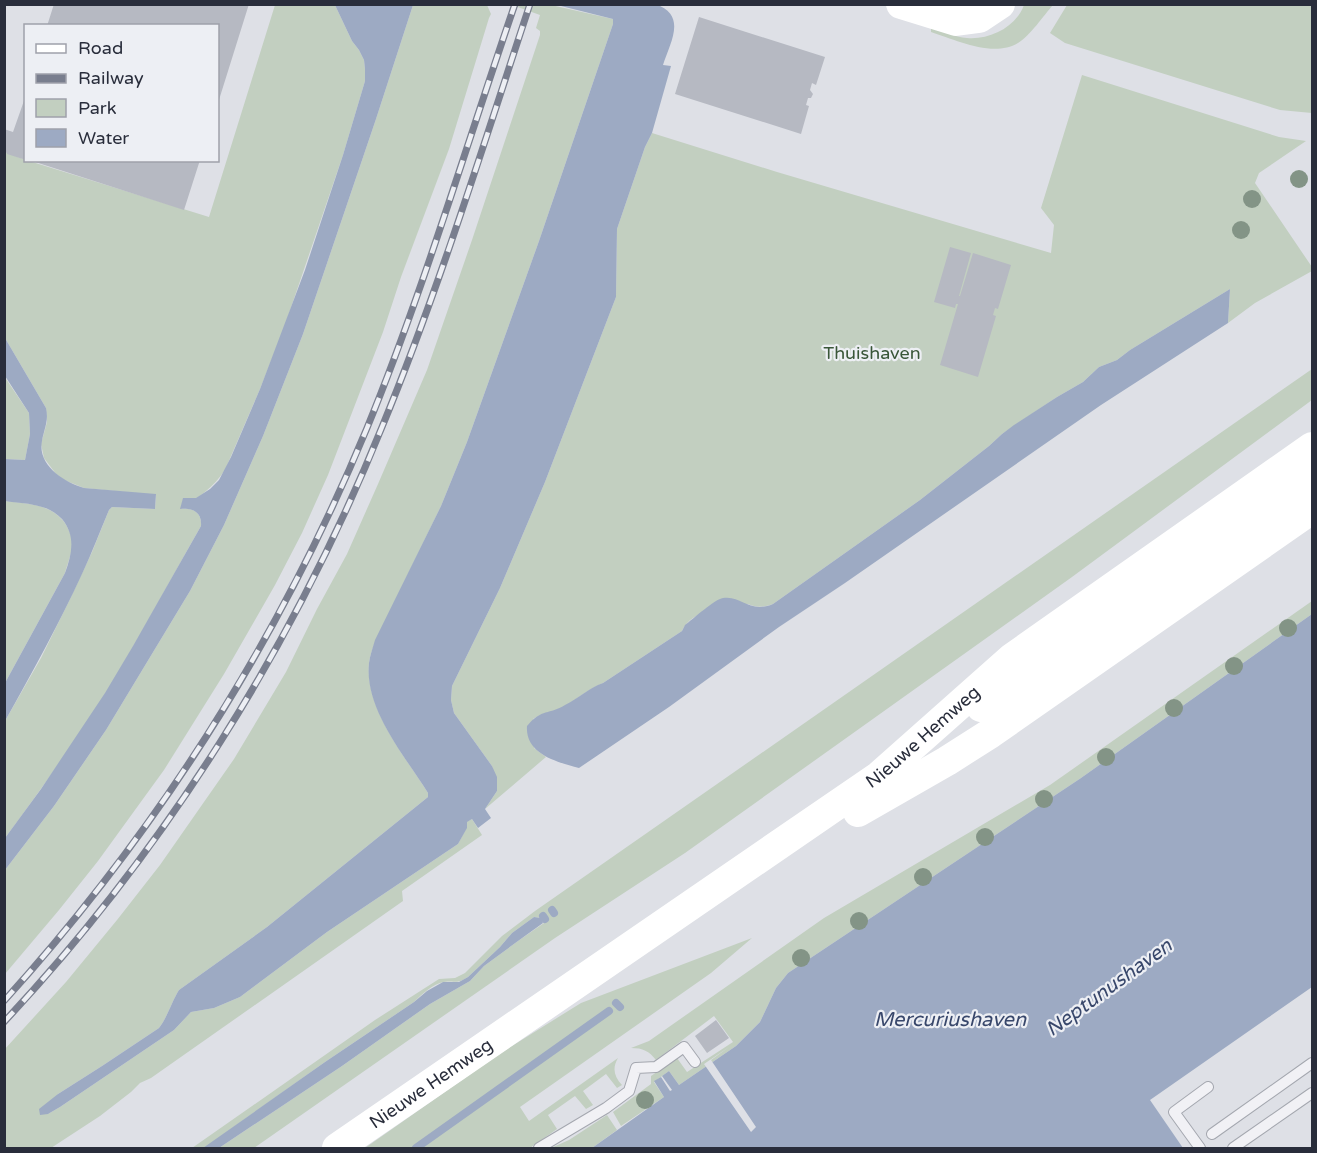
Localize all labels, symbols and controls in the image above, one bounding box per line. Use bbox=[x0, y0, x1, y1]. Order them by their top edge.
legend bbox=[24, 24, 219, 162]
text: Road bbox=[78, 37, 123, 59]
text: Railway bbox=[78, 67, 144, 89]
text: Park bbox=[78, 97, 117, 119]
text: Water bbox=[78, 127, 129, 149]
park label: Thuishaven bbox=[823, 342, 921, 364]
street label: Nieuwe Hemweg bbox=[861, 681, 984, 793]
water label: Neptunushaven bbox=[1041, 934, 1178, 1042]
water label: Mercuriushaven bbox=[874, 1008, 1027, 1032]
street label: Nieuwe Hemweg bbox=[365, 1034, 497, 1133]

